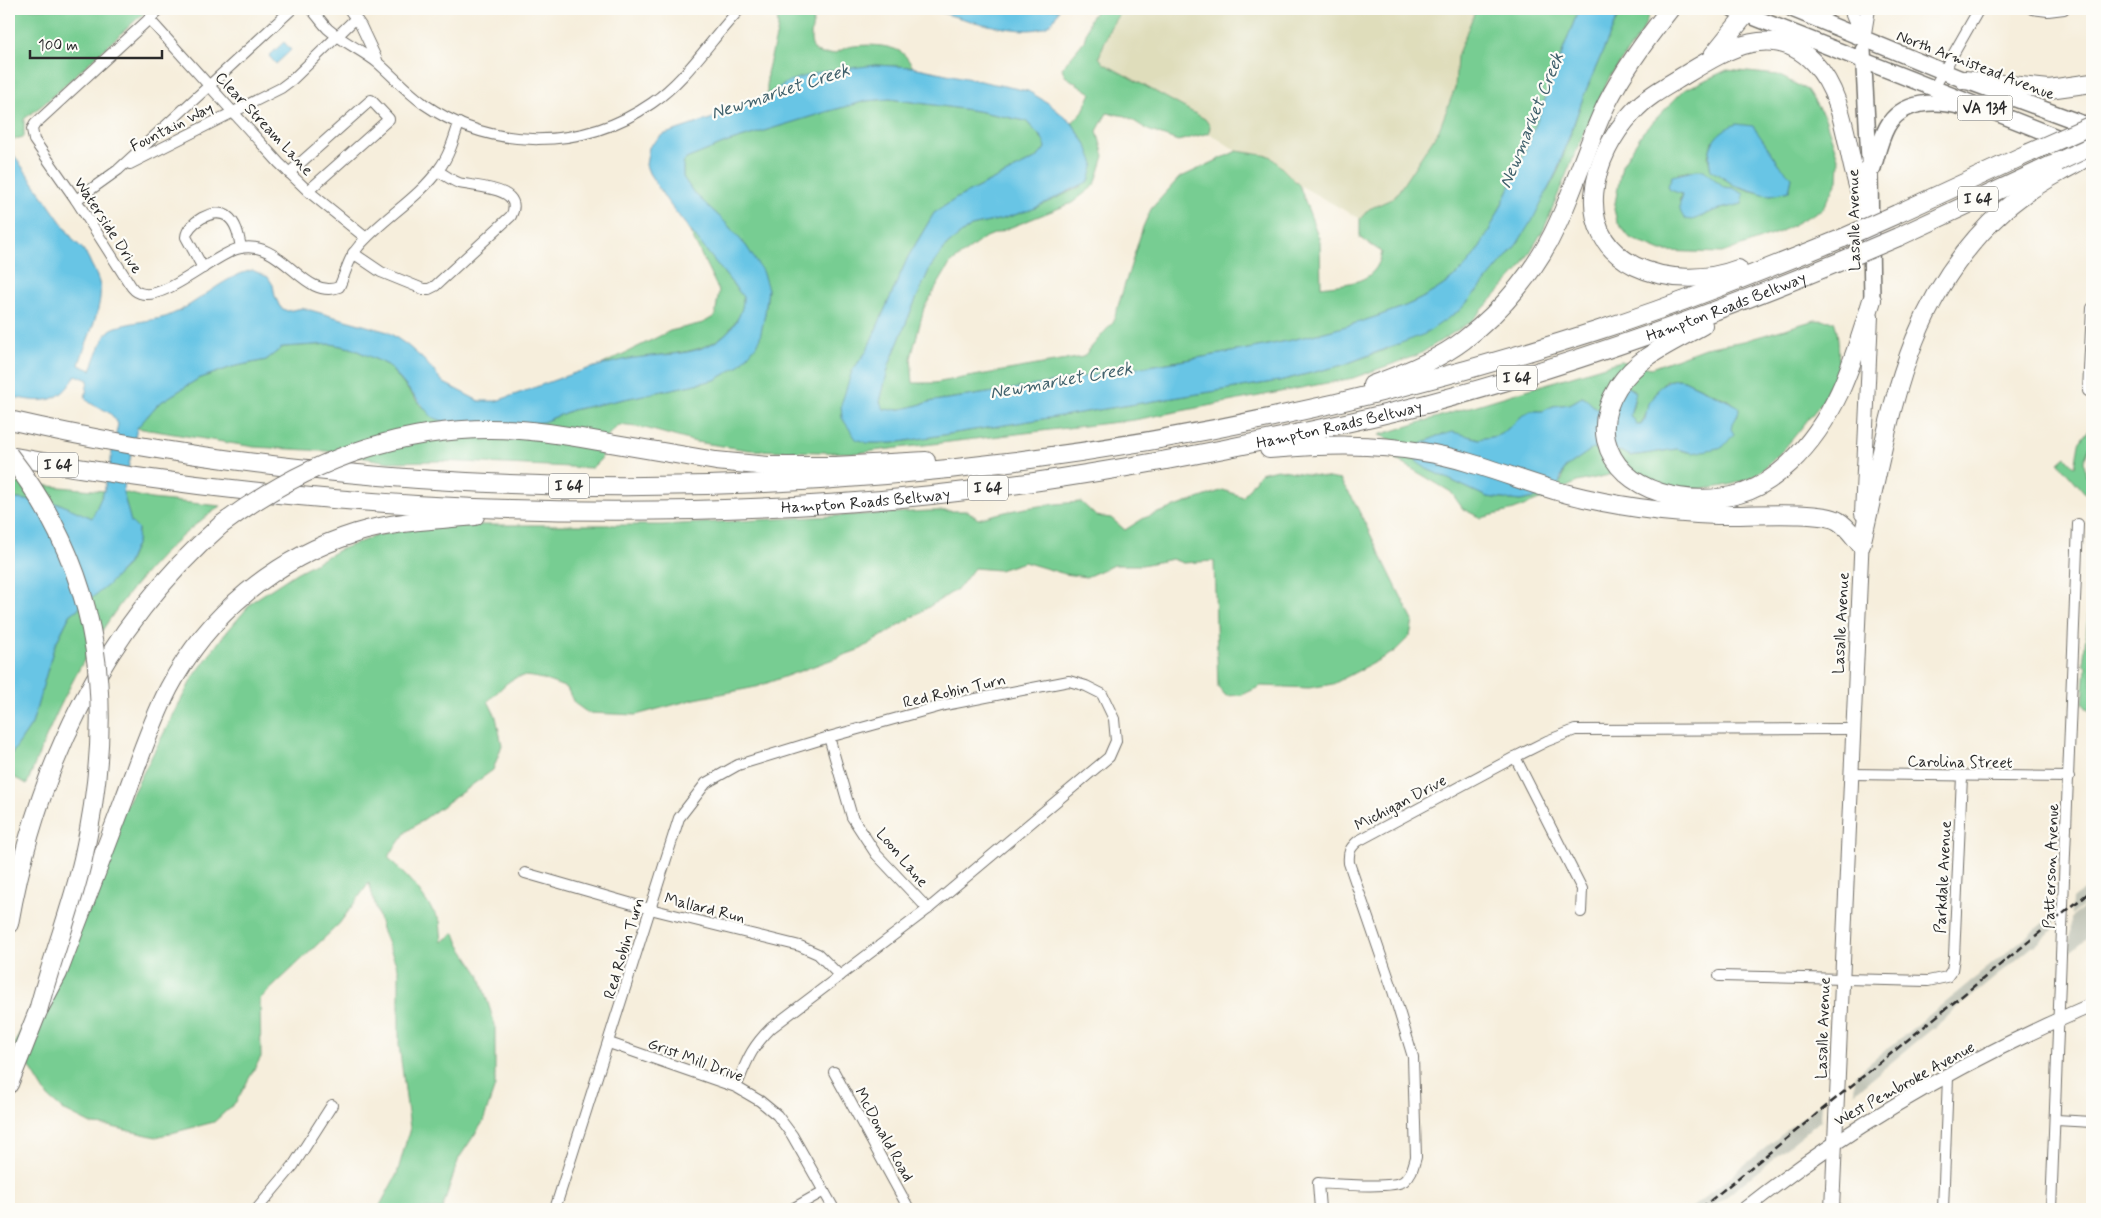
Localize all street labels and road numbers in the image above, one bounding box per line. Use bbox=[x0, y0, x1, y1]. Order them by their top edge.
street label: North Armistead Avenue bbox=[1893, 26, 2058, 105]
street label: Clear Stream Lane bbox=[210, 67, 318, 181]
road number: VA 134 bbox=[1958, 96, 2012, 120]
street label: Fountain Way bbox=[127, 97, 217, 157]
street label: Lasalle Avenue bbox=[1843, 169, 1866, 271]
street label: Waterside Drive bbox=[69, 173, 147, 279]
road number: I 64 bbox=[1958, 186, 1998, 212]
street label: Hampton Roads Beltway bbox=[1643, 268, 1809, 347]
road number: I 64 bbox=[1497, 366, 1537, 390]
street label: Hampton Roads Beltway bbox=[1254, 396, 1424, 454]
road number: I 64 bbox=[38, 452, 78, 478]
road number: I 64 bbox=[549, 474, 589, 498]
road number: I 64 bbox=[968, 476, 1008, 500]
street label: Hampton Roads Beltway bbox=[780, 484, 951, 519]
street label: Lasalle Avenue bbox=[1828, 571, 1855, 675]
street label: Red Robin Turn bbox=[901, 669, 1008, 714]
street label: Carolina Street bbox=[1907, 751, 2013, 774]
street label: Michigan Drive bbox=[1351, 770, 1450, 836]
street label: Patterson Avenue bbox=[2039, 802, 2064, 929]
street label: Parkdale Avenue bbox=[1930, 820, 1957, 934]
street label: Loon Lane bbox=[871, 824, 933, 892]
street label: Mallard Run bbox=[662, 888, 747, 929]
street label: Red Robin Turn bbox=[599, 895, 650, 1002]
street label: Lasalle Avenue bbox=[1811, 976, 1836, 1079]
street label: Grist Mill Drive bbox=[645, 1033, 746, 1087]
street label: West Pembroke Avenue bbox=[1831, 1037, 1979, 1132]
street label: McDonald Road bbox=[849, 1084, 918, 1185]

